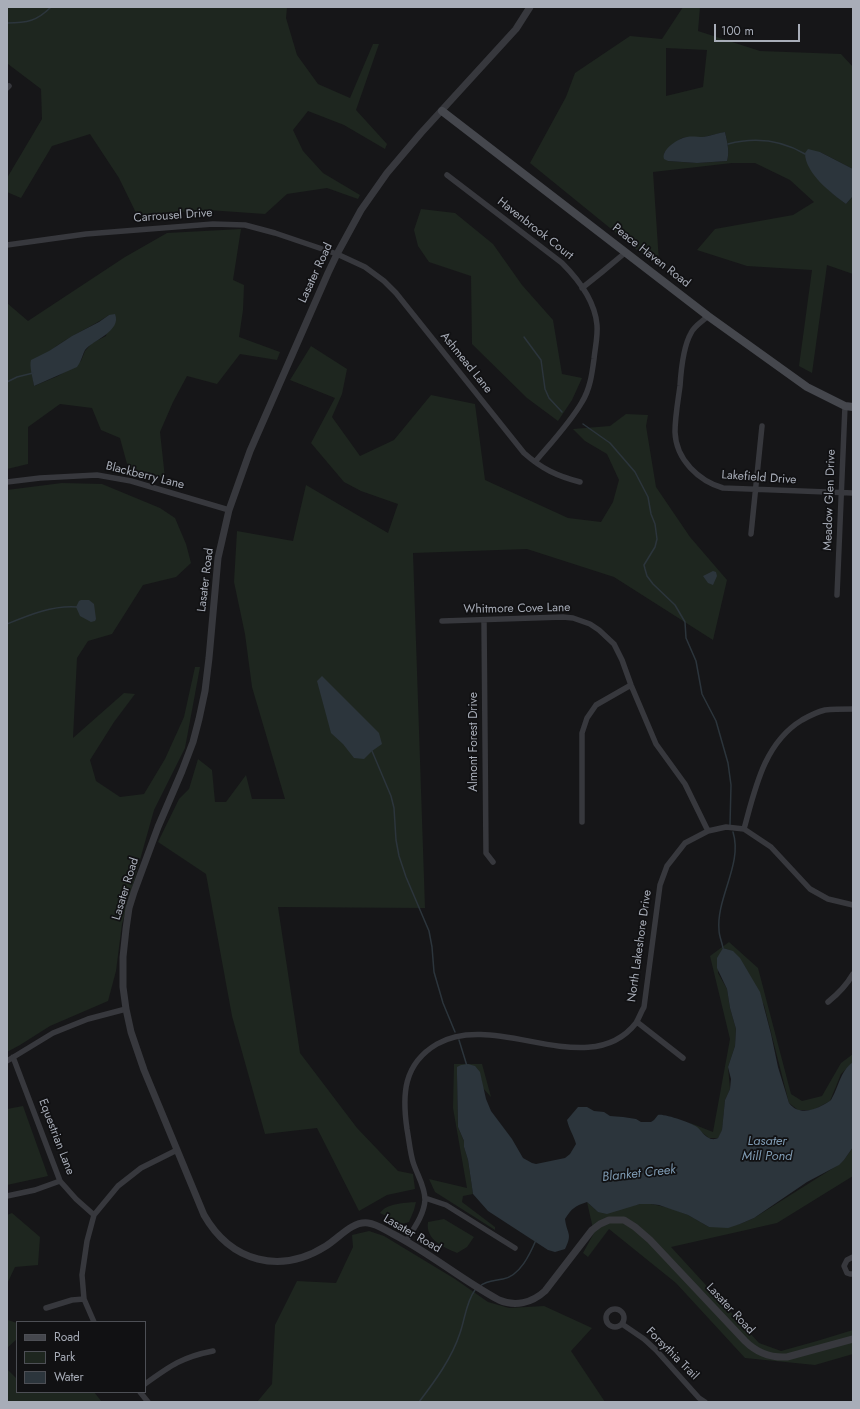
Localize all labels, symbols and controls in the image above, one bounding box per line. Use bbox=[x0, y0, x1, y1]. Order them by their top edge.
scale bar bbox=[716, 16, 802, 42]
text: 100 m bbox=[721, 22, 754, 40]
street label: Havenbrook Court bbox=[494, 195, 576, 263]
street label: Carrousel Drive bbox=[133, 206, 213, 226]
street label: Peace Haven Road bbox=[609, 221, 693, 291]
street label: Lasater Road bbox=[296, 241, 336, 305]
street label: Ashmead Lane bbox=[437, 330, 495, 396]
street label: Meadow Glen Drive bbox=[821, 449, 839, 551]
street label: Blackberry Lane bbox=[104, 459, 186, 493]
street label: Lakefield Drive bbox=[721, 468, 797, 488]
street label: Lasater Road bbox=[195, 547, 217, 613]
street label: Whitmore Cove Lane bbox=[463, 601, 571, 617]
street label: Almont Forest Drive bbox=[467, 692, 481, 792]
street label: Lasater Road bbox=[110, 856, 142, 922]
street label: North Lakeshore Drive bbox=[625, 889, 655, 1003]
street label: Equestrian Lane bbox=[35, 1097, 77, 1177]
water label: Lasater Mill Pond bbox=[742, 1134, 792, 1165]
water label: Blanket Creek bbox=[601, 1162, 677, 1186]
street label: Lasater Road bbox=[380, 1212, 444, 1256]
street label: Lasater Road bbox=[703, 1281, 757, 1337]
legend bbox=[16, 1321, 146, 1393]
street label: Forsythia Trail bbox=[643, 1325, 701, 1383]
text: Road bbox=[54, 1328, 80, 1346]
text: Park bbox=[54, 1348, 75, 1366]
text: Water bbox=[54, 1368, 84, 1386]

